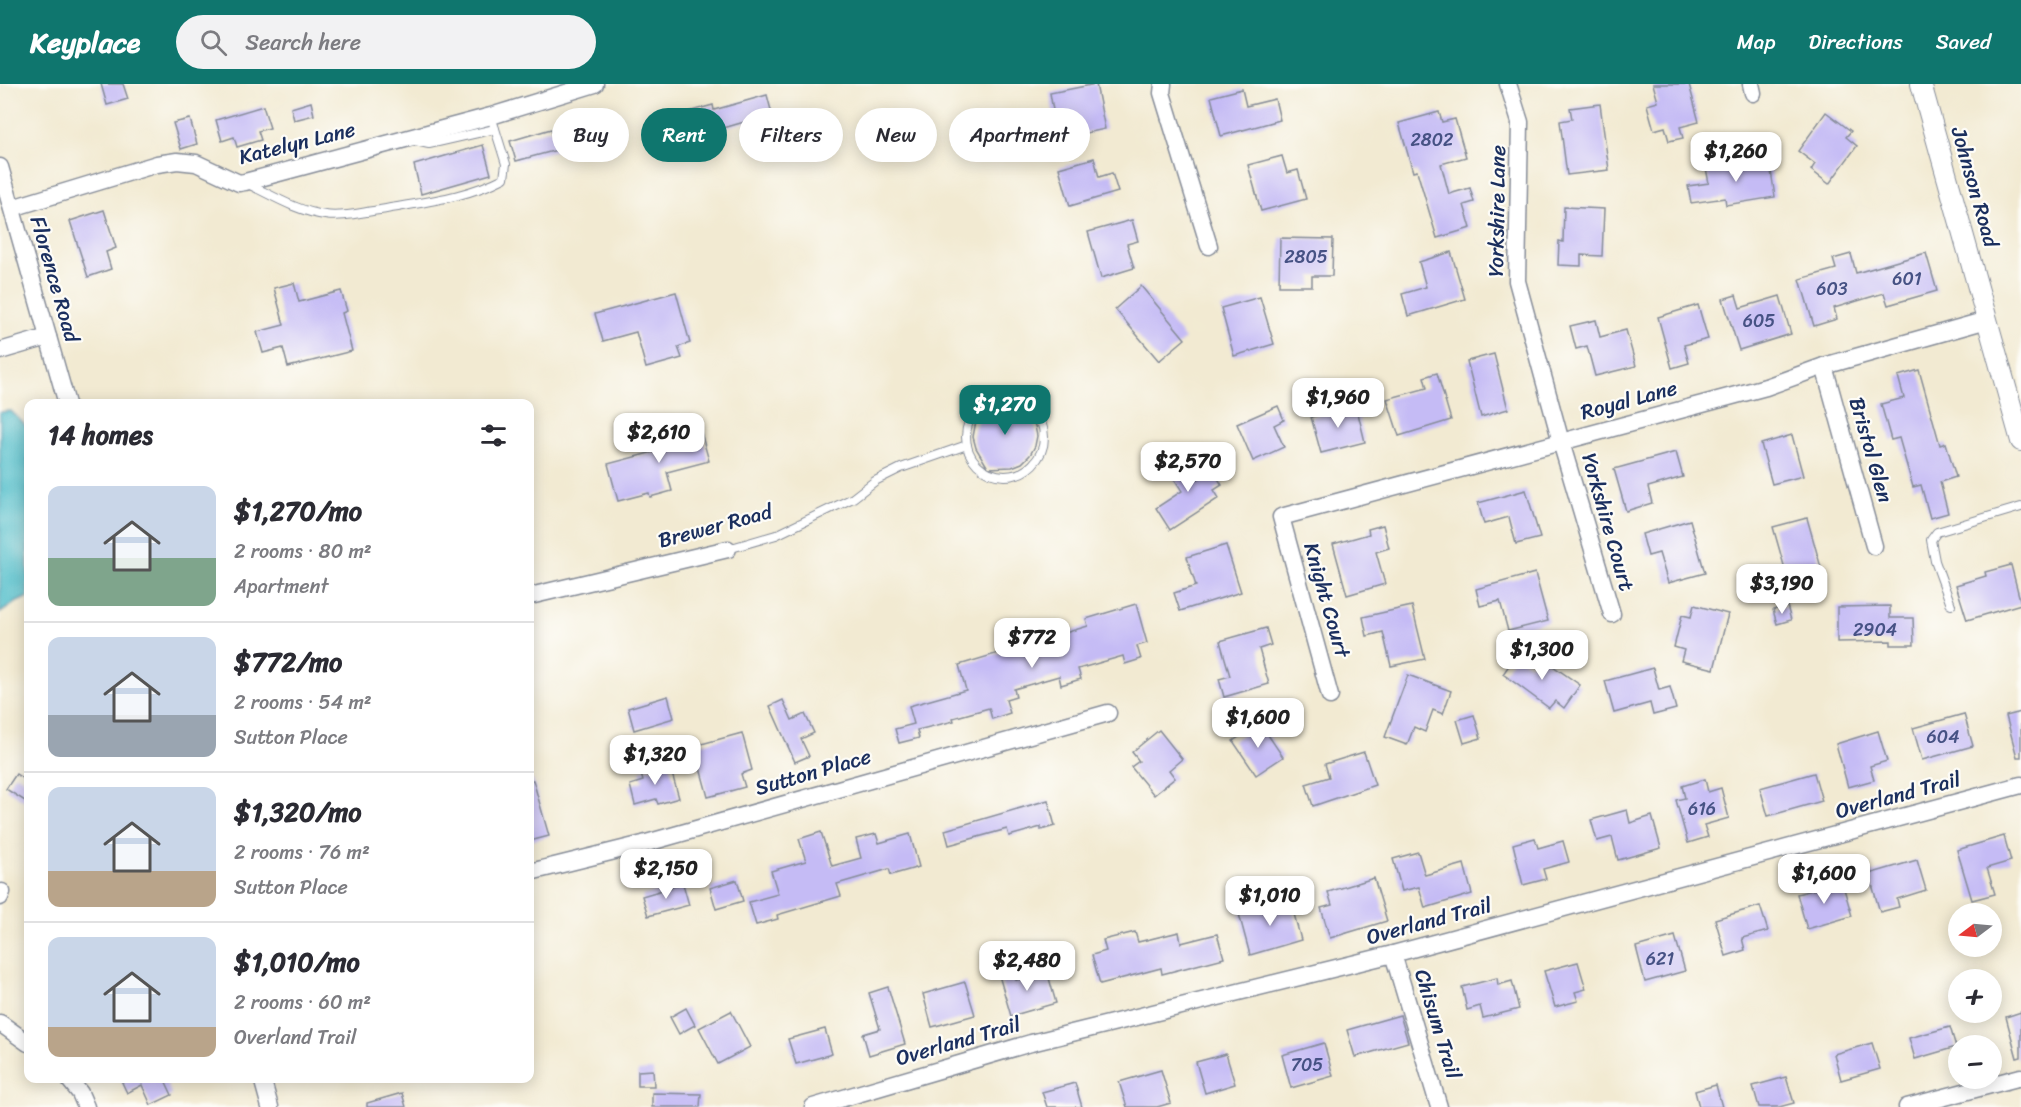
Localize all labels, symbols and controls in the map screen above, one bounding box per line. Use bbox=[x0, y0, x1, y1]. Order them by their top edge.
search box bbox=[176, 15, 596, 69]
text: Keyplace bbox=[30, 18, 140, 67]
text: Search here bbox=[245, 23, 361, 62]
text: Map bbox=[1737, 23, 1775, 61]
text: Directions bbox=[1808, 23, 1903, 61]
text: Saved bbox=[1936, 23, 1991, 61]
icon: search bbox=[197, 26, 230, 59]
chip: Buy bbox=[552, 108, 629, 162]
chip: Rent bbox=[641, 108, 727, 162]
chip: Filters bbox=[739, 108, 843, 162]
chip: New bbox=[855, 108, 937, 162]
chip: Apartment bbox=[949, 108, 1090, 162]
street label: Katelyn Lane bbox=[235, 110, 360, 176]
street label: Johnson Road bbox=[1939, 121, 2011, 254]
house number: 2802 bbox=[1410, 124, 1454, 156]
pin: $1,260 bbox=[1687, 132, 1785, 183]
text: $1,260 bbox=[1705, 134, 1767, 169]
street label: Yorkshire Lane bbox=[1477, 145, 1517, 277]
street label: Florence Road bbox=[19, 211, 92, 349]
house number: 2805 bbox=[1284, 241, 1328, 273]
house number: 601 bbox=[1892, 263, 1922, 295]
house number: 603 bbox=[1816, 273, 1848, 305]
house number: 605 bbox=[1743, 305, 1775, 337]
street label: Royal Lane bbox=[1576, 369, 1682, 431]
pin: $1,960 bbox=[1289, 378, 1387, 429]
text: $1,960 bbox=[1306, 380, 1370, 415]
pin: $1,270 bbox=[956, 385, 1054, 436]
text: $1,270 bbox=[973, 387, 1037, 422]
street label: Bristol Glen bbox=[1838, 393, 1904, 507]
text: 14 homes bbox=[48, 412, 153, 458]
pin: $2,610 bbox=[610, 413, 708, 464]
text: $2,610 bbox=[628, 415, 690, 450]
icon: filters bbox=[477, 419, 510, 452]
pin: $2,570 bbox=[1139, 442, 1237, 493]
text: $2,570 bbox=[1155, 444, 1221, 479]
street label: Yorkshire Court bbox=[1570, 448, 1646, 596]
text: $1,270/mo bbox=[234, 488, 362, 534]
street label: Brewer Road bbox=[654, 492, 778, 559]
icon: home bbox=[96, 510, 168, 582]
text: 2 rooms · 80 m² bbox=[234, 534, 372, 569]
street label: Knight Court bbox=[1292, 538, 1362, 664]
pin: $3,190 bbox=[1733, 564, 1831, 615]
text: $3,190 bbox=[1750, 566, 1814, 601]
text: Apartment bbox=[234, 569, 328, 604]
house number: 2904 bbox=[1853, 614, 1897, 646]
pin: $772 bbox=[996, 618, 1068, 669]
text: $772 bbox=[1008, 620, 1056, 655]
pin: $1,300 bbox=[1493, 630, 1591, 681]
text: $1,300 bbox=[1510, 632, 1574, 667]
text: $772/mo bbox=[234, 639, 342, 685]
icon: home bbox=[96, 661, 168, 733]
text: 2 rooms · 54 m² bbox=[234, 685, 372, 720]
pin: $1,600 bbox=[1209, 698, 1307, 749]
text: $1,600 bbox=[1226, 700, 1290, 735]
text: Sutton Place bbox=[234, 720, 348, 755]
house number: 604 bbox=[1927, 721, 1959, 753]
pin: $1,320 bbox=[606, 735, 704, 786]
text: $1,320 bbox=[624, 737, 686, 772]
street label: Sutton Place bbox=[750, 737, 876, 807]
street label: Overland Trail bbox=[1831, 760, 1966, 830]
text: $1,320/mo bbox=[234, 789, 361, 835]
house number: 616 bbox=[1688, 793, 1716, 825]
icon: home bbox=[96, 811, 168, 883]
text: 2 rooms · 76 m² bbox=[234, 835, 370, 870]
pin: $2,150 bbox=[617, 849, 715, 900]
text: $2,150 bbox=[634, 851, 698, 886]
pin: $1,600 bbox=[1775, 854, 1873, 905]
text: $1,600 bbox=[1792, 856, 1856, 891]
text: Sutton Place bbox=[234, 870, 348, 905]
pin: $1,010 bbox=[1221, 876, 1319, 927]
text: $1,010 bbox=[1239, 878, 1301, 913]
street label: Overland Trail bbox=[1362, 886, 1497, 956]
north arrow bbox=[1948, 903, 2002, 957]
map controls bbox=[1948, 903, 2002, 1089]
text: $1,010/mo bbox=[234, 939, 360, 985]
pin: $2,480 bbox=[978, 941, 1076, 992]
text: $2,480 bbox=[993, 943, 1061, 978]
house number: 621 bbox=[1646, 943, 1674, 975]
icon: home bbox=[96, 961, 168, 1033]
street label: Chisum Trail bbox=[1403, 964, 1473, 1085]
button: + bbox=[1948, 969, 2002, 1023]
text: 2 rooms · 60 m² bbox=[234, 985, 371, 1020]
street label: Overland Trail bbox=[891, 1005, 1026, 1077]
text: Overland Trail bbox=[234, 1020, 356, 1055]
button: − bbox=[1948, 1035, 2002, 1089]
house number: 705 bbox=[1291, 1049, 1323, 1081]

